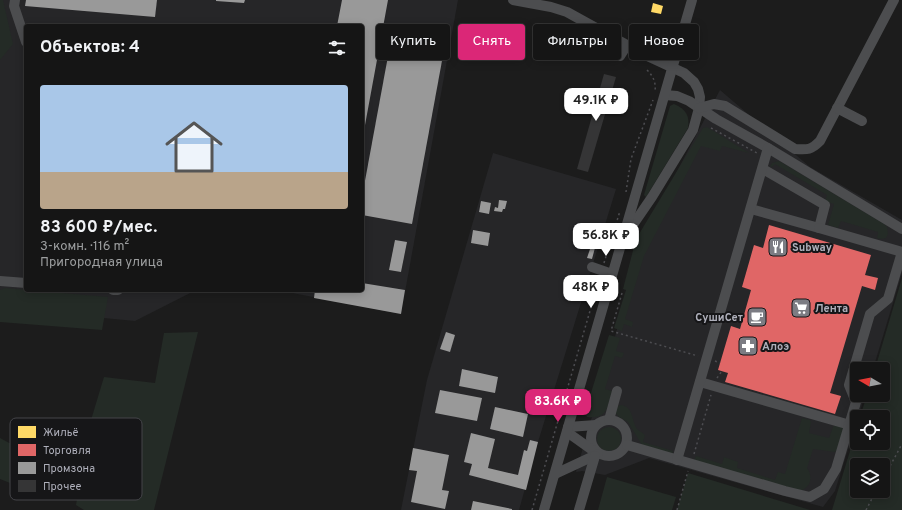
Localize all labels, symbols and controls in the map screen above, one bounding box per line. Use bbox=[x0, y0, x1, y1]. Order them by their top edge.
chip: Купить bbox=[376, 24, 450, 60]
chip: Снять bbox=[458, 24, 525, 60]
chip: Фильтры bbox=[533, 24, 621, 60]
chip: Новое bbox=[629, 24, 699, 60]
text: Объектов: 4 bbox=[40, 37, 140, 59]
icon: filters bbox=[326, 37, 348, 59]
pin: 49.1K ₽ bbox=[559, 88, 633, 122]
text: 49.1K ₽ bbox=[573, 93, 619, 109]
icon: home bbox=[158, 111, 230, 183]
text: 83 600 ₽/мес. bbox=[40, 217, 157, 239]
pin: 56.8K ₽ bbox=[569, 223, 643, 257]
text: 56.8K ₽ bbox=[582, 228, 630, 244]
restaurant icon: Subway bbox=[767, 236, 789, 258]
text: 3-комн. · 116 m² bbox=[40, 239, 129, 255]
place label: Subway bbox=[792, 241, 832, 255]
text: Пригородная улица bbox=[40, 255, 163, 271]
pin: 48K ₽ bbox=[563, 275, 619, 309]
text: 48K ₽ bbox=[572, 280, 610, 296]
supermarket icon: Лента bbox=[790, 297, 812, 319]
place label: Лента bbox=[815, 302, 848, 316]
cafe icon: СушиСет bbox=[746, 306, 768, 328]
place label: СушиСет bbox=[695, 311, 743, 325]
pharmacy icon: Алоэ bbox=[737, 335, 759, 357]
place label: Алоэ bbox=[762, 340, 789, 354]
north arrow bbox=[850, 362, 890, 402]
map controls bbox=[850, 362, 890, 498]
pin: 83.6K ₽ bbox=[521, 389, 595, 423]
text: 83.6K ₽ bbox=[534, 394, 582, 410]
button: locate bbox=[850, 410, 890, 450]
legend bbox=[10, 418, 142, 500]
text: Жильё bbox=[43, 426, 79, 440]
text: Торговля bbox=[43, 444, 91, 458]
button: layers bbox=[850, 458, 890, 498]
text: Промзона bbox=[43, 462, 95, 476]
text: Прочее bbox=[43, 480, 81, 494]

